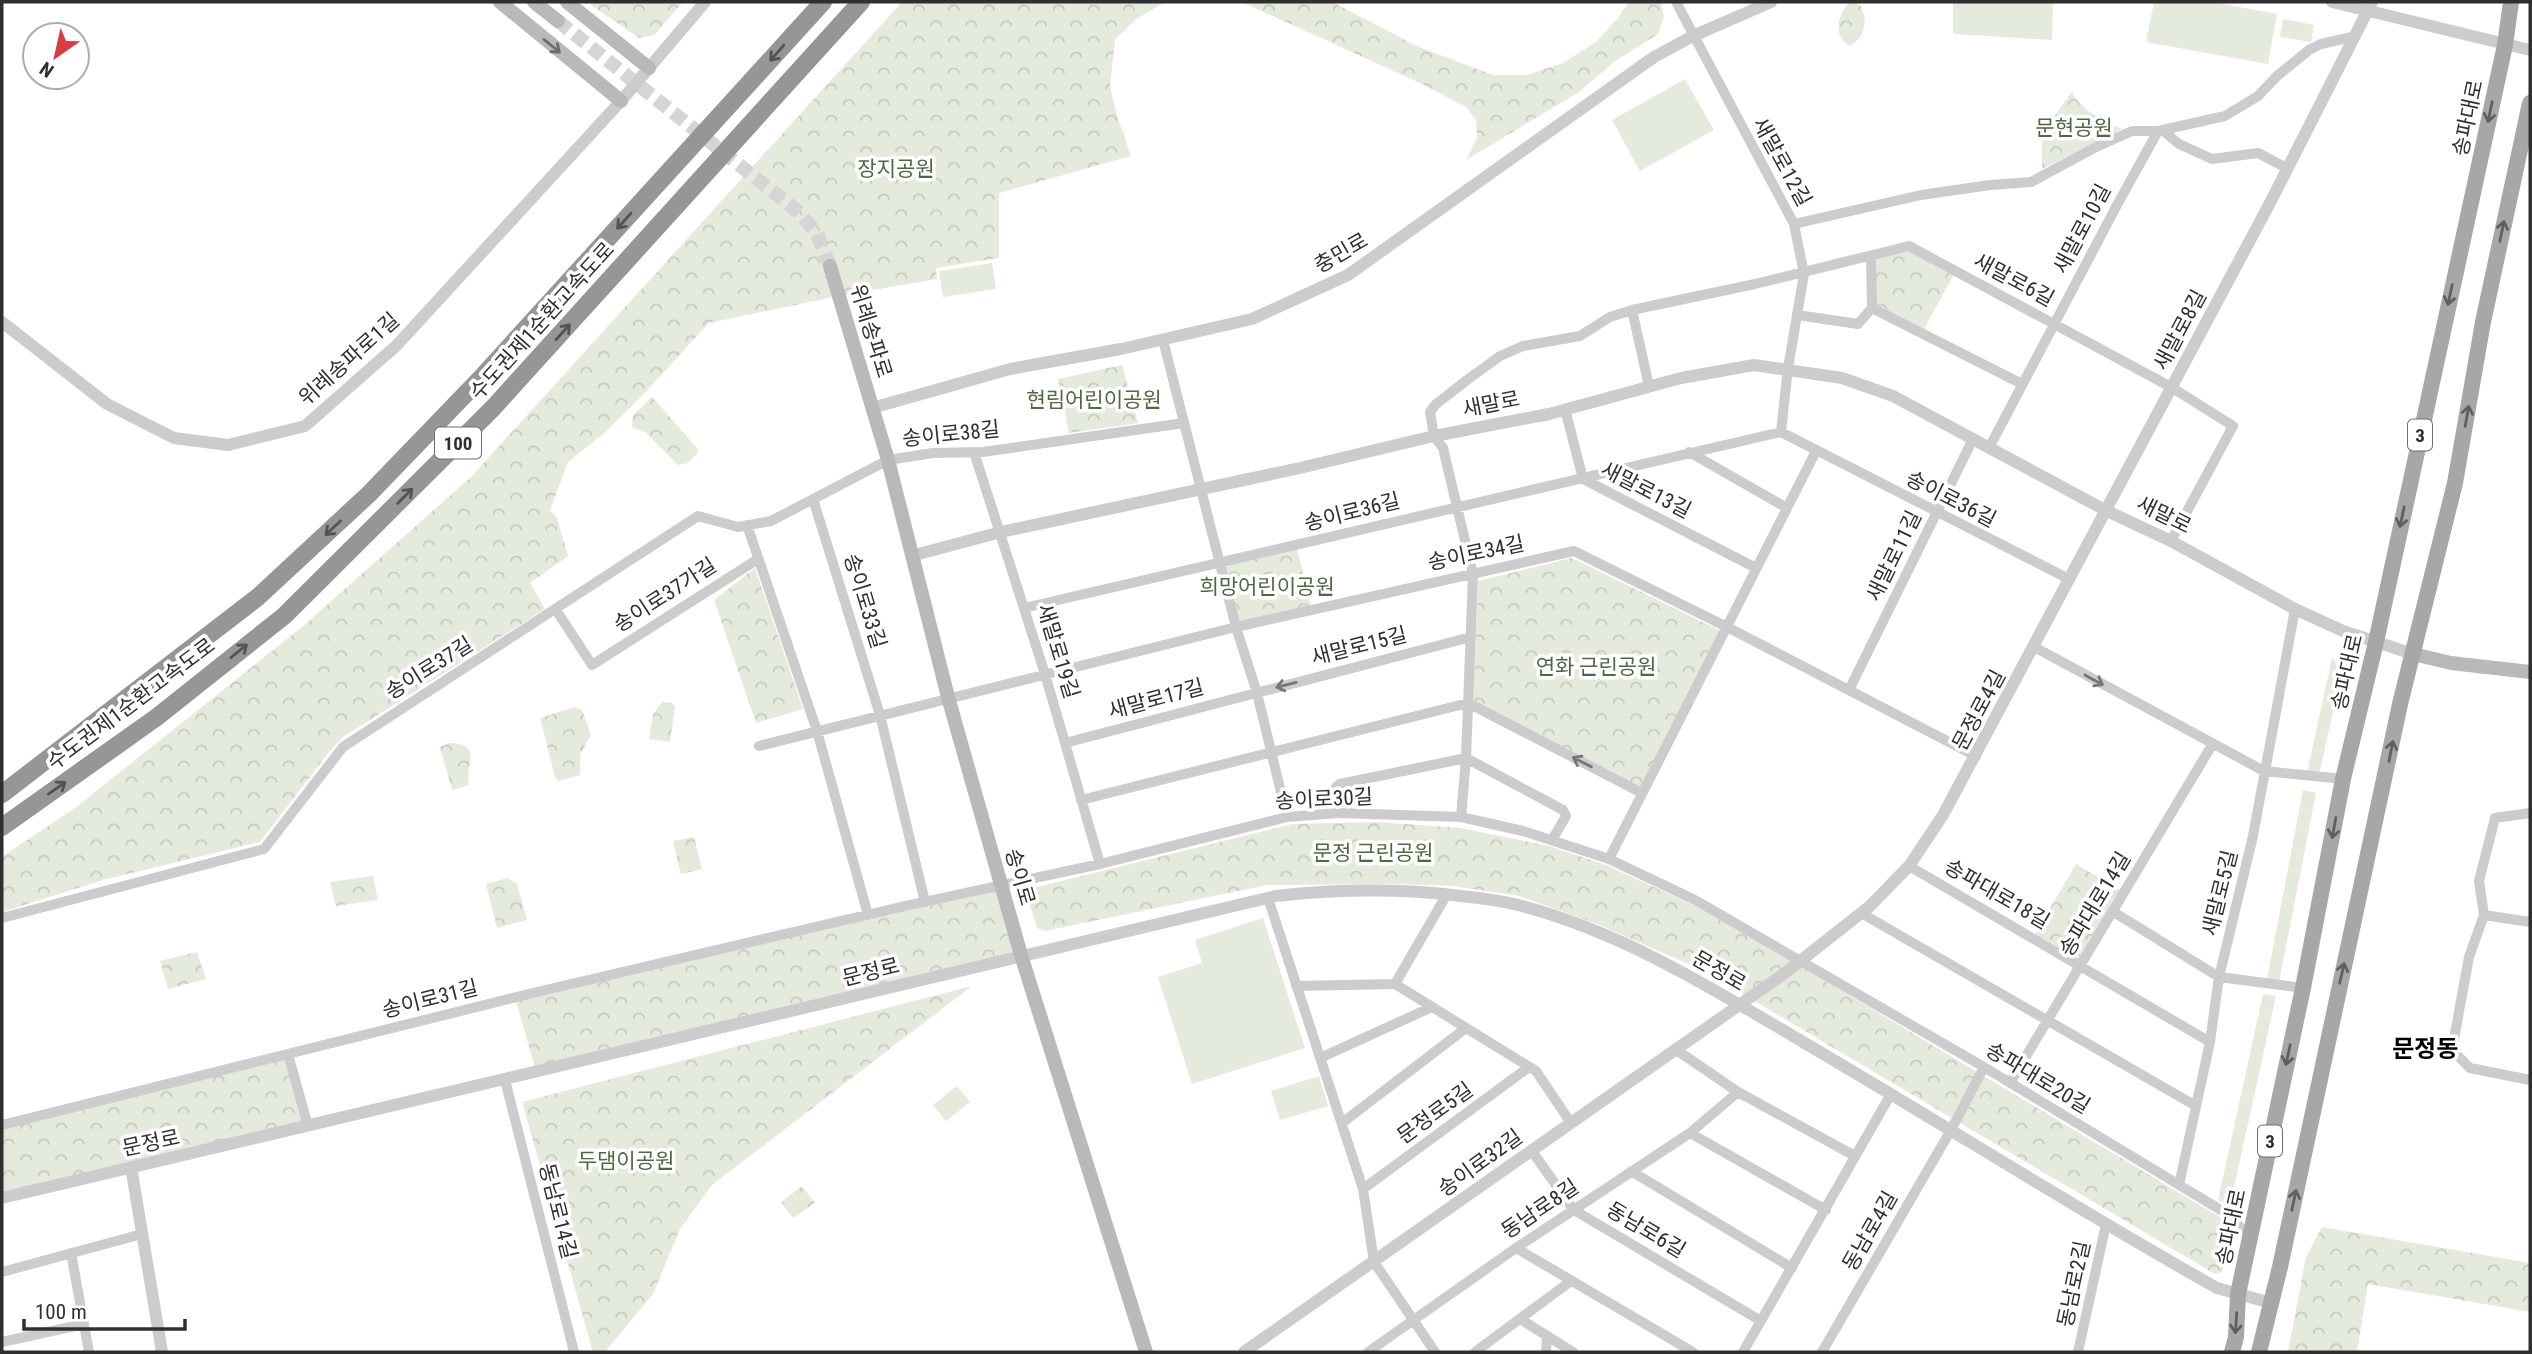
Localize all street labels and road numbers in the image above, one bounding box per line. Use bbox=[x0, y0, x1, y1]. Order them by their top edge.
street label: 송파대로 bbox=[2448, 78, 2488, 158]
street label: 새말로12길 bbox=[1748, 113, 1816, 211]
street label: 새말로10길 bbox=[2048, 180, 2116, 278]
street label: 충민로 bbox=[1310, 228, 1372, 278]
street label: 수도권제1순환고속도로 bbox=[465, 237, 619, 405]
street label: 새말로6길 bbox=[1970, 249, 2058, 311]
street label: 위례송파로 bbox=[845, 281, 897, 381]
street label: 새말로8길 bbox=[2149, 286, 2211, 374]
street label: 위례송파로1길 bbox=[294, 308, 404, 410]
street label: 새말로 bbox=[1460, 387, 1522, 421]
street label: 송이로38길 bbox=[901, 417, 1001, 451]
road number: 3 bbox=[2408, 420, 2432, 450]
road number: 100 bbox=[435, 428, 481, 458]
street label: 새말로13길 bbox=[1597, 457, 1695, 523]
street label: 송이로36길 bbox=[1902, 466, 2000, 532]
street label: 송이로36길 bbox=[1302, 489, 1402, 535]
street label: 새말로 bbox=[2133, 492, 2195, 538]
street label: 새말로11길 bbox=[1862, 507, 1926, 605]
street label: 송이로34길 bbox=[1426, 531, 1526, 575]
street label: 송이로33길 bbox=[839, 551, 891, 651]
street label: 송이로37가길 bbox=[609, 553, 721, 637]
street label: 새말로19길 bbox=[1032, 601, 1084, 701]
street label: 새말로15길 bbox=[1309, 623, 1409, 669]
street label: 송이로37길 bbox=[381, 632, 477, 704]
street label: 송파대로 bbox=[2327, 632, 2367, 712]
street label: 수도권제1순환고속도로 bbox=[42, 633, 220, 775]
street label: 문정로4길 bbox=[1948, 666, 2010, 754]
street label: 새말로17길 bbox=[1106, 675, 1206, 723]
street label: 송이로30길 bbox=[1274, 784, 1374, 814]
street label: 송이로 bbox=[1000, 846, 1040, 908]
street label: 송파대로14길 bbox=[2054, 848, 2136, 960]
street label: 새말로5길 bbox=[2198, 848, 2242, 938]
street label: 송파대로18길 bbox=[1940, 854, 2054, 934]
street label: 문정로 bbox=[1688, 946, 1750, 996]
street label: 문정로 bbox=[840, 953, 902, 991]
street label: 송이로31길 bbox=[380, 976, 480, 1022]
street label: 송파대로20길 bbox=[1982, 1037, 2094, 1119]
street label: 문정로5길 bbox=[1392, 1078, 1478, 1148]
street label: 송이로32길 bbox=[1433, 1124, 1527, 1202]
street label: 문정로 bbox=[120, 1125, 182, 1161]
road number: 3 bbox=[2258, 1126, 2282, 1156]
street label: 동남로14길 bbox=[535, 1161, 581, 1261]
street label: 동남로8길 bbox=[1497, 1175, 1583, 1243]
street label: 동남로4길 bbox=[1838, 1187, 1902, 1275]
street label: 송파대로 bbox=[2211, 1187, 2251, 1267]
street label: 동남로6길 bbox=[1602, 1197, 1690, 1263]
street label: 동남로2길 bbox=[2053, 1239, 2095, 1329]

